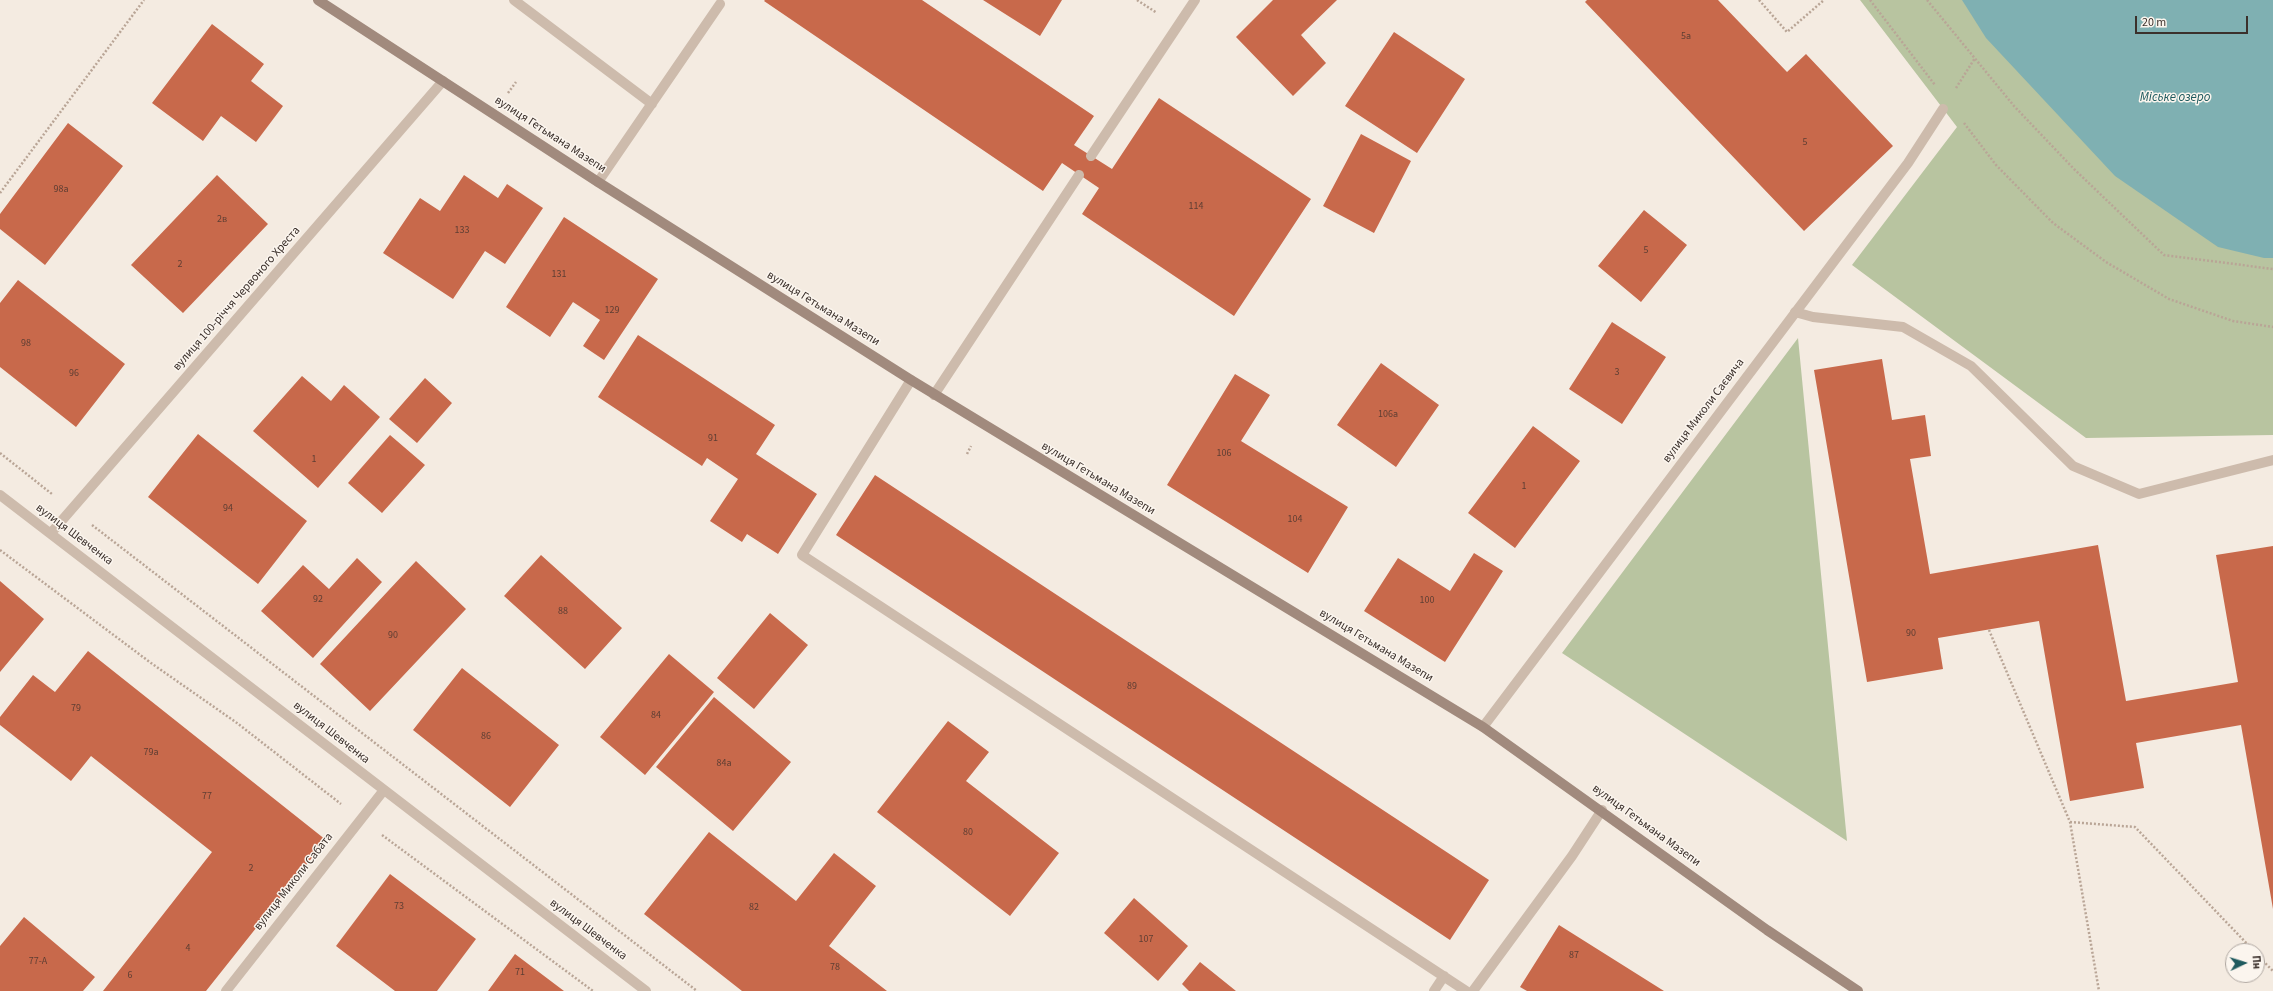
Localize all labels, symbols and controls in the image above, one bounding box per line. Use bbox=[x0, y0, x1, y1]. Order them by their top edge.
scale bar bbox=[2137, 8, 2250, 34]
text: 20 m bbox=[2142, 14, 2166, 31]
house number: 5а bbox=[1681, 31, 1691, 43]
water label: Міське озеро bbox=[2140, 90, 2210, 106]
street label: вулиця Гетьмана Мазепи bbox=[491, 93, 609, 177]
house number: 5 bbox=[1803, 137, 1807, 149]
house number: 98а bbox=[54, 184, 68, 196]
house number: 114 bbox=[1189, 201, 1203, 213]
house number: 2в bbox=[217, 214, 227, 226]
street label: вулиця 100-річчя Червоного Хреста bbox=[170, 224, 304, 374]
house number: 133 bbox=[455, 225, 469, 237]
house number: 5 bbox=[1644, 245, 1648, 257]
house number: 2 bbox=[178, 259, 182, 271]
street label: вулиця Гетьмана Мазепи bbox=[764, 268, 882, 350]
house number: 131 bbox=[552, 269, 566, 281]
house number: 129 bbox=[605, 305, 619, 317]
house number: 98 bbox=[21, 338, 31, 350]
street label: вулиця Миколи Саєвича bbox=[1660, 356, 1748, 466]
house number: 3 bbox=[1615, 367, 1619, 379]
house number: 96 bbox=[69, 368, 79, 380]
house number: 106а bbox=[1378, 409, 1398, 421]
house number: 91 bbox=[708, 433, 718, 445]
street label: вулиця Гетьмана Мазепи bbox=[1038, 439, 1158, 519]
house number: 106 bbox=[1217, 448, 1231, 460]
house number: 1 bbox=[312, 454, 316, 466]
house number: 1 bbox=[1522, 481, 1526, 493]
street label: вулиця Шевченка bbox=[32, 501, 116, 569]
house number: 94 bbox=[223, 503, 233, 515]
house number: 104 bbox=[1288, 514, 1302, 526]
house number: 92 bbox=[313, 594, 323, 606]
house number: 100 bbox=[1420, 595, 1434, 607]
house number: 88 bbox=[558, 606, 568, 618]
street label: вулиця Гетьмана Мазепи bbox=[1316, 606, 1436, 686]
house number: 90 bbox=[1906, 628, 1916, 640]
house number: 90 bbox=[388, 630, 398, 642]
house number: 89 bbox=[1127, 681, 1137, 693]
street label: вулиця Шевченка bbox=[290, 699, 372, 767]
house number: 79 bbox=[71, 703, 81, 715]
house number: 84 bbox=[651, 710, 661, 722]
house number: 86 bbox=[481, 731, 491, 743]
house number: 79а bbox=[144, 747, 158, 759]
house number: 84а bbox=[717, 758, 731, 770]
street label: вулиця Гетьмана Мазепи bbox=[1589, 782, 1703, 870]
house number: 77 bbox=[202, 791, 212, 803]
house number: 80 bbox=[963, 827, 973, 839]
street label: вулиця Миколи Сабата bbox=[251, 830, 337, 934]
house number: 2 bbox=[249, 863, 253, 875]
street label: вулиця Шевченка bbox=[546, 896, 630, 964]
house number: 73 bbox=[394, 901, 404, 913]
house number: 82 bbox=[749, 902, 759, 914]
house number: 107 bbox=[1139, 934, 1153, 946]
house number: 4 bbox=[186, 943, 190, 955]
north arrow bbox=[2225, 943, 2265, 983]
house number: 87 bbox=[1569, 950, 1579, 962]
text: Пн bbox=[2249, 955, 2264, 970]
house number: 77-А bbox=[29, 956, 47, 968]
house number: 78 bbox=[830, 962, 840, 974]
house number: 71 bbox=[515, 967, 525, 979]
house number: 6 bbox=[128, 970, 132, 982]

